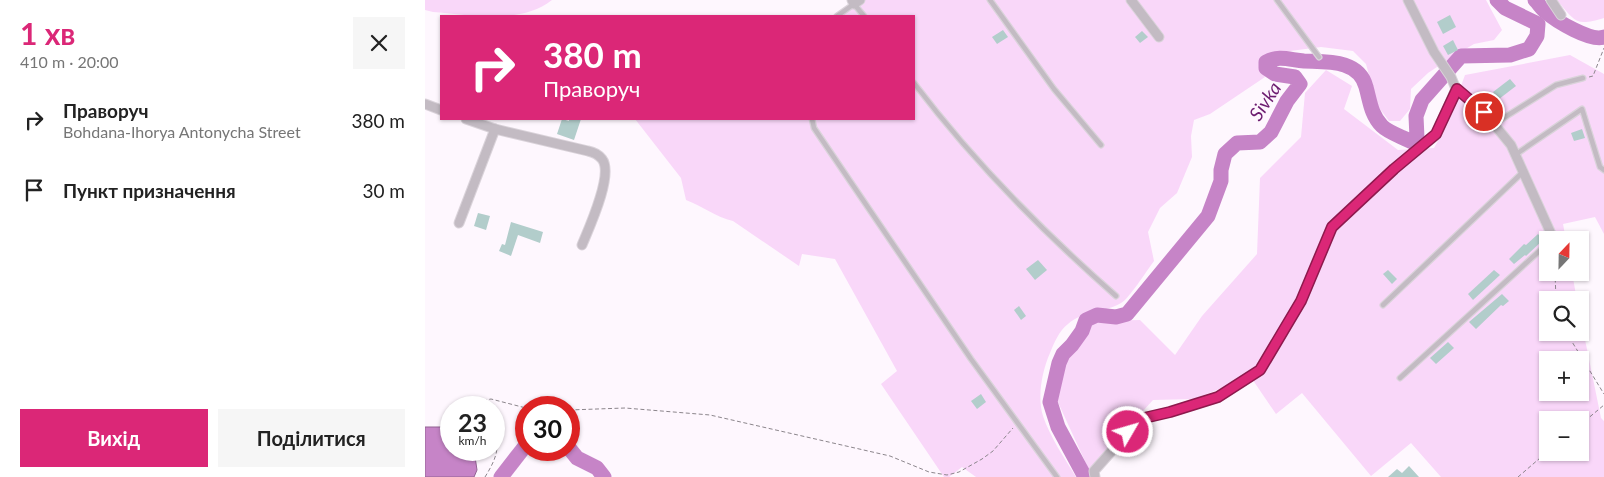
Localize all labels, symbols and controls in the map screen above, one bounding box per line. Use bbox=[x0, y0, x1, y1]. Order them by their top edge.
text: 1 хв bbox=[20, 15, 75, 51]
button: close bbox=[353, 17, 405, 69]
text: 380 m bbox=[543, 33, 642, 75]
icon: right bbox=[460, 35, 525, 100]
text: 410 m · 20:00 bbox=[20, 52, 119, 71]
text: Праворуч bbox=[543, 75, 640, 102]
water label: Sivka bbox=[1244, 77, 1285, 124]
pin bbox=[1463, 91, 1505, 133]
icon: arrive bbox=[1470, 98, 1498, 126]
text: Праворуч bbox=[63, 99, 148, 122]
icon: right bbox=[20, 106, 48, 134]
text: 380 m bbox=[351, 109, 405, 132]
text: Bohdana-Ihorya Antonycha Street bbox=[63, 122, 301, 141]
icon: arrive bbox=[20, 176, 48, 204]
text: Пункт призначення bbox=[63, 179, 236, 202]
text: 30 m bbox=[362, 179, 405, 202]
north arrow bbox=[1539, 231, 1589, 281]
map controls bbox=[1539, 231, 1589, 461]
button: search bbox=[1539, 291, 1589, 341]
button: + bbox=[1539, 351, 1589, 401]
speed limit sign: 30 bbox=[515, 396, 580, 461]
position arrow bbox=[1101, 405, 1153, 457]
text: 23 bbox=[458, 407, 487, 437]
button: Вихід bbox=[20, 409, 208, 467]
button: Поділитися bbox=[218, 409, 405, 467]
button: − bbox=[1539, 411, 1589, 461]
text: km/h bbox=[458, 433, 487, 448]

